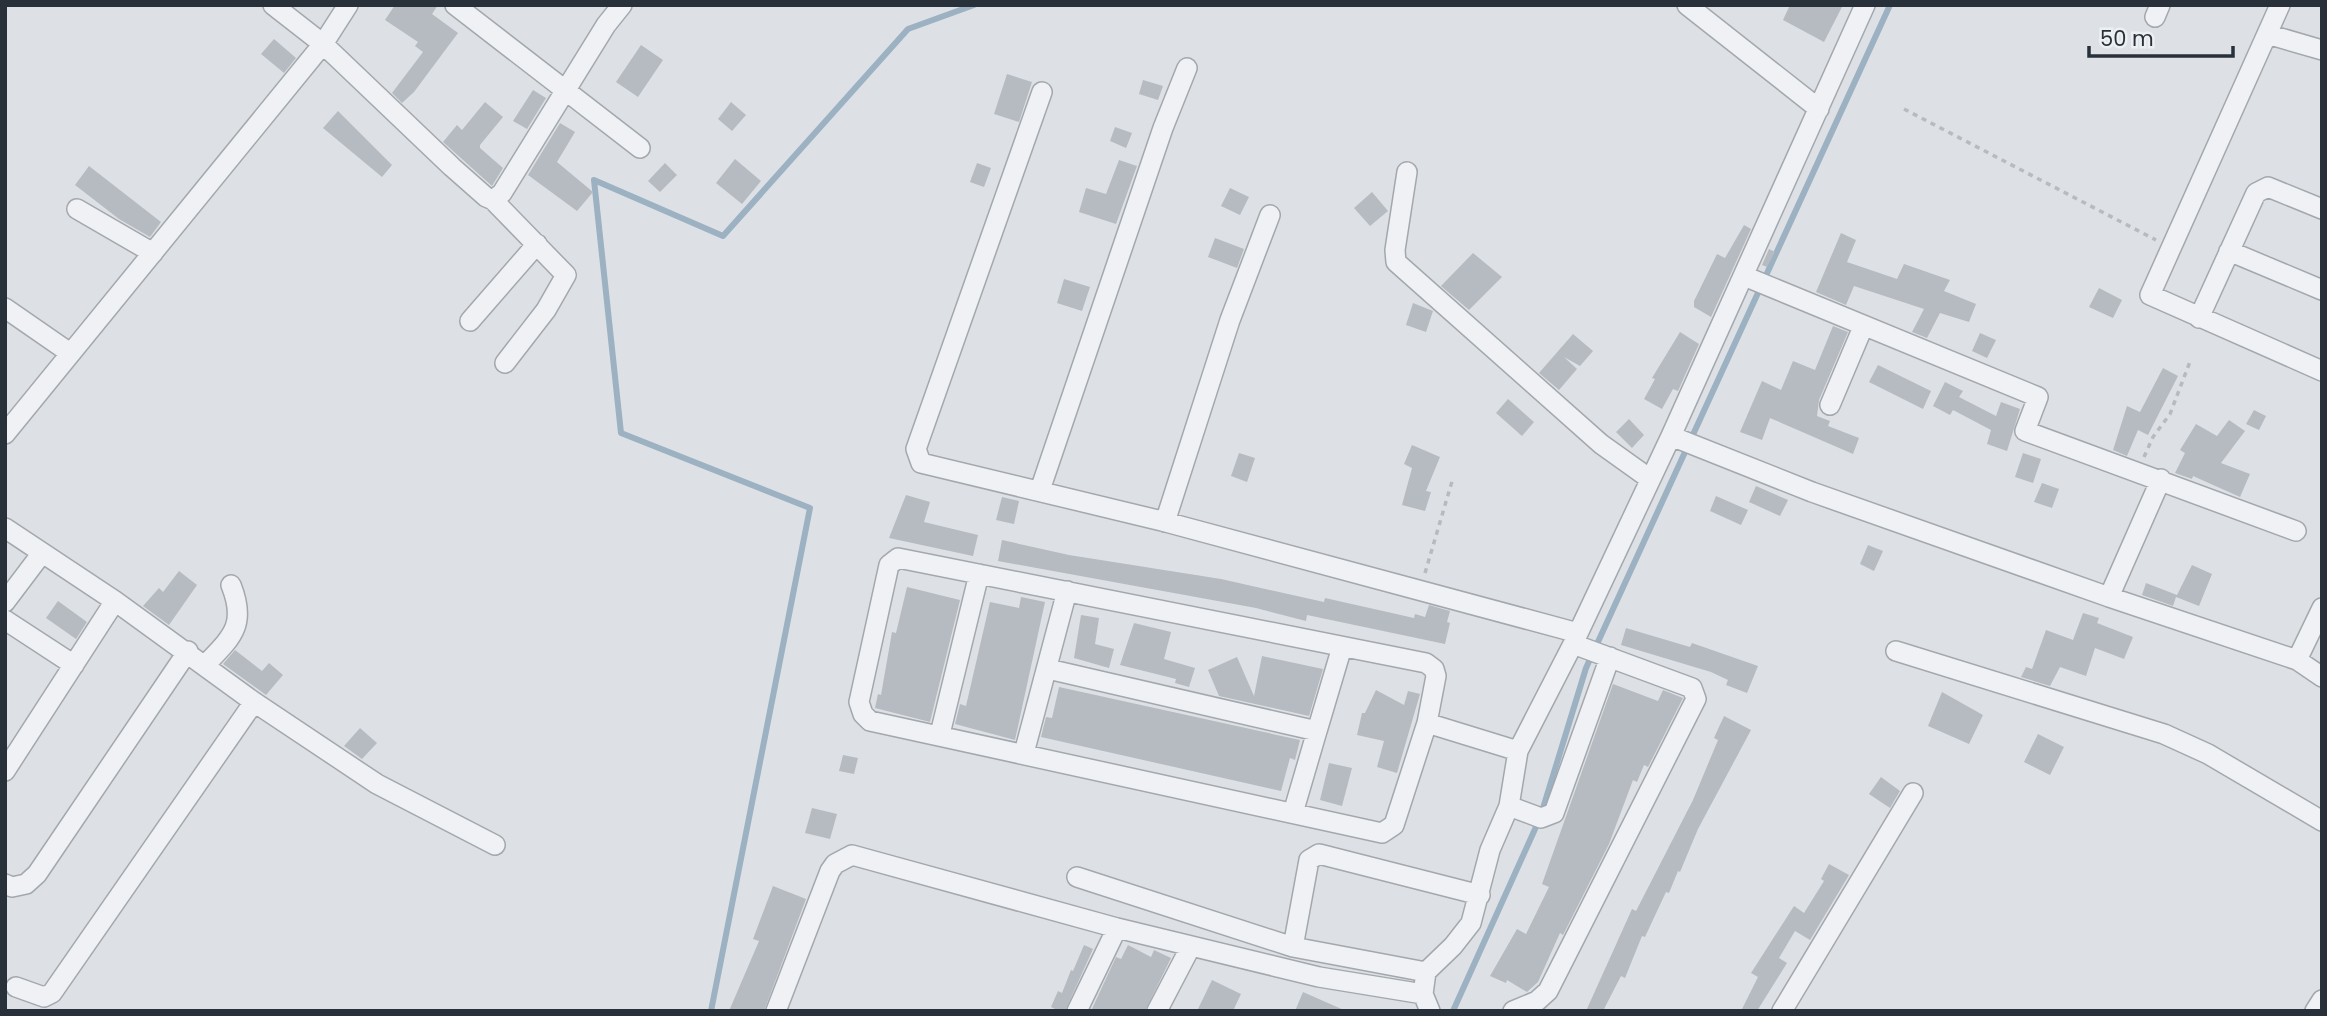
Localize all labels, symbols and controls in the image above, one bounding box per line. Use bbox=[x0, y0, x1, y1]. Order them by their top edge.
scale bar bbox=[2089, 14, 2232, 58]
text: 50 m bbox=[2100, 24, 2154, 53]

